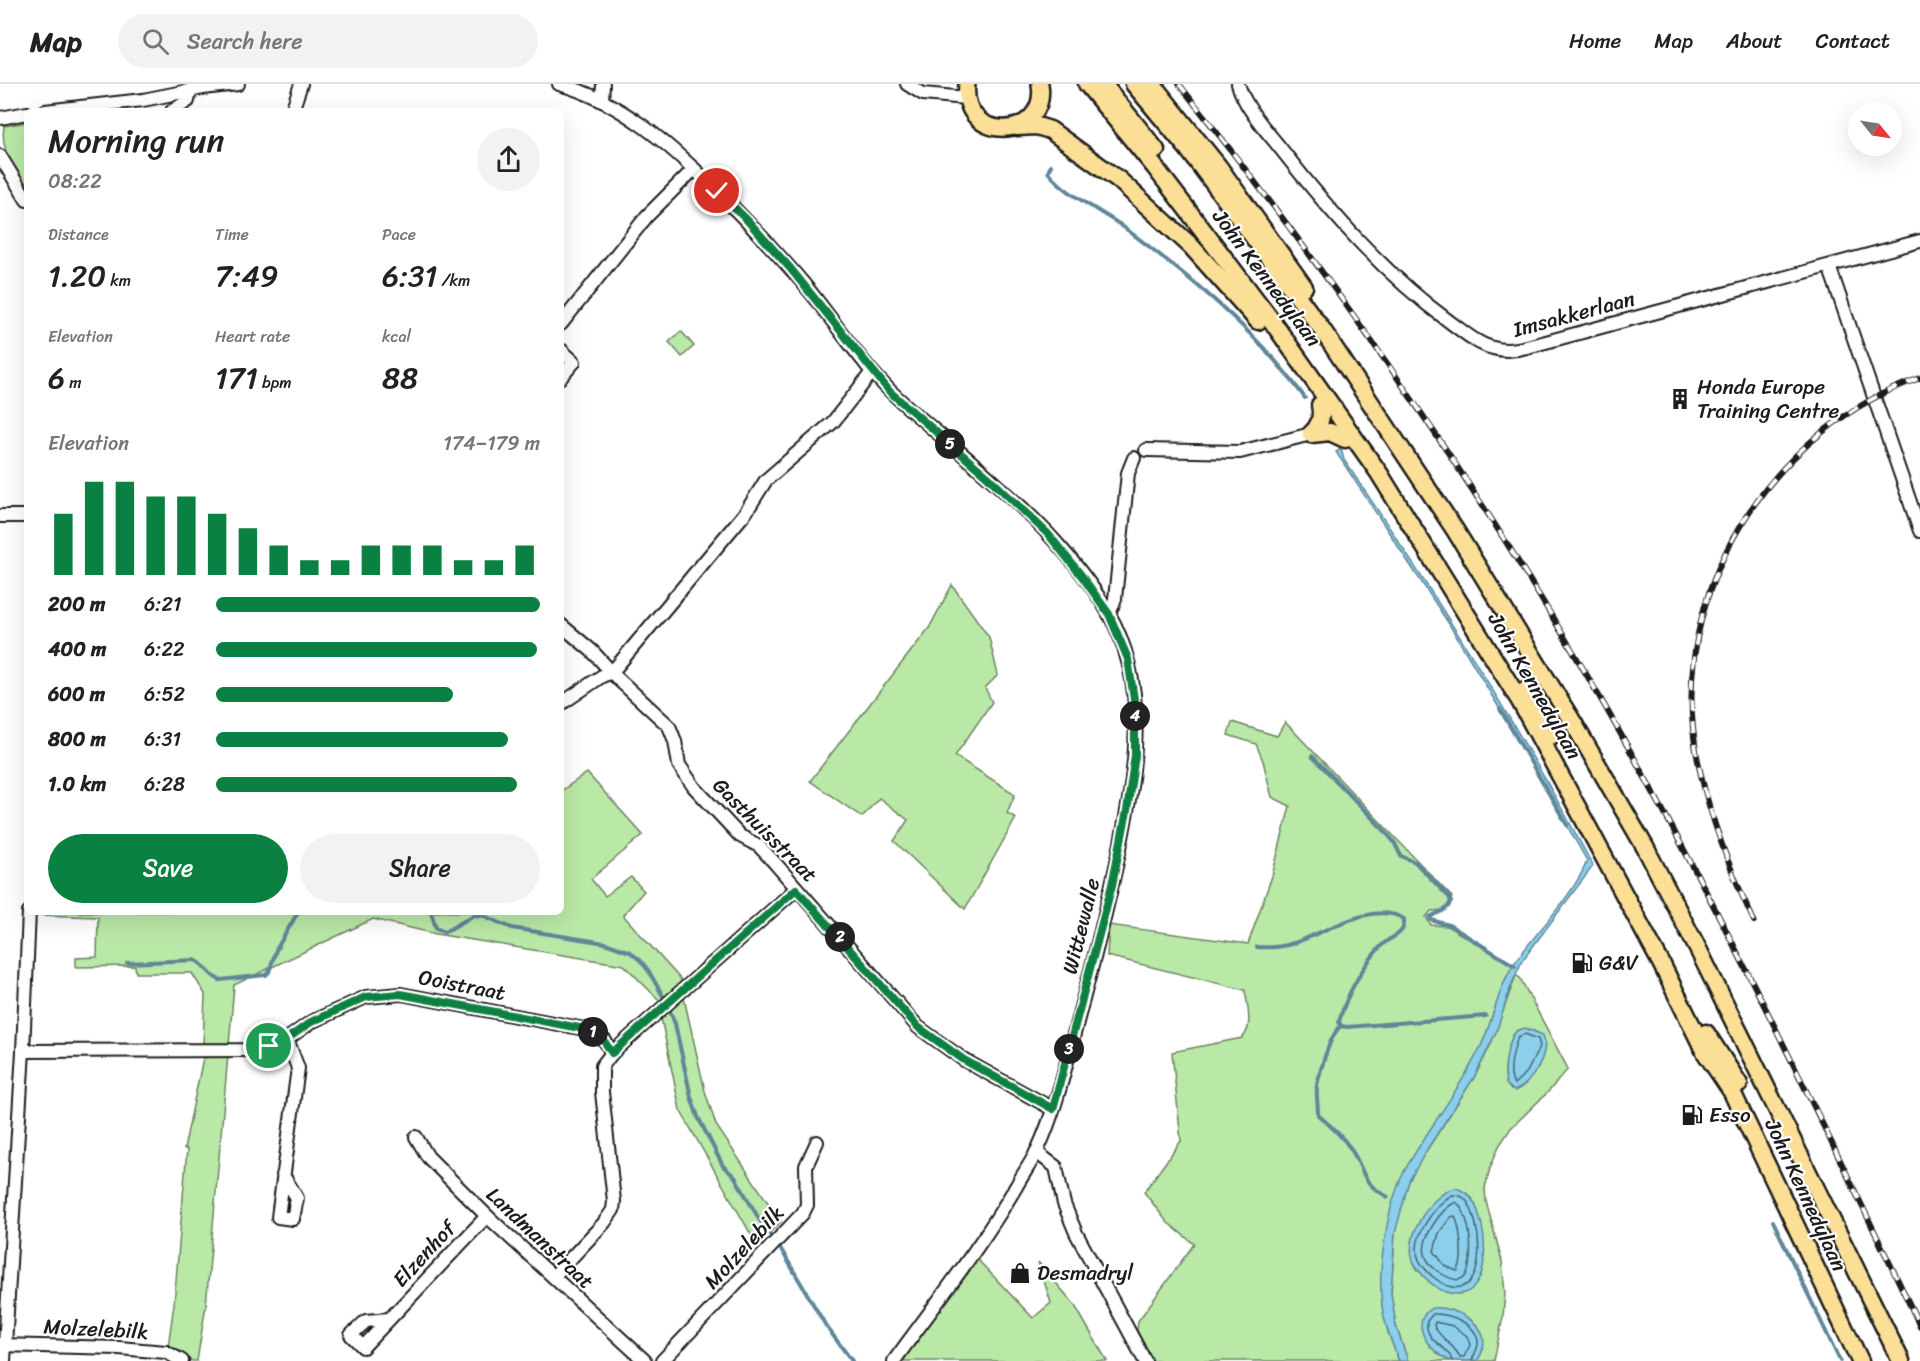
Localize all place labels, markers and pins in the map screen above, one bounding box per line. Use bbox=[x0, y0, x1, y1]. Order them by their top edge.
pin bbox=[691, 165, 742, 216]
place label: Honda Europe Training Centre bbox=[1697, 368, 1840, 430]
building icon: Honda Europe Training Centre bbox=[1668, 387, 1692, 411]
pin: 5 bbox=[935, 429, 965, 459]
pin: 4 bbox=[1120, 701, 1150, 731]
pin: 2 bbox=[825, 922, 855, 952]
place label: G&V bbox=[1599, 944, 1639, 982]
fuel station icon: G&V bbox=[1570, 951, 1594, 975]
pin: 1 bbox=[578, 1017, 608, 1047]
pin bbox=[243, 1020, 294, 1071]
pin: 3 bbox=[1054, 1034, 1084, 1064]
place label: Esso bbox=[1709, 1096, 1751, 1134]
fuel station icon: Esso bbox=[1680, 1103, 1704, 1127]
place label: Desmadryl bbox=[1037, 1254, 1134, 1292]
shop icon: Desmadryl bbox=[1008, 1261, 1032, 1285]

